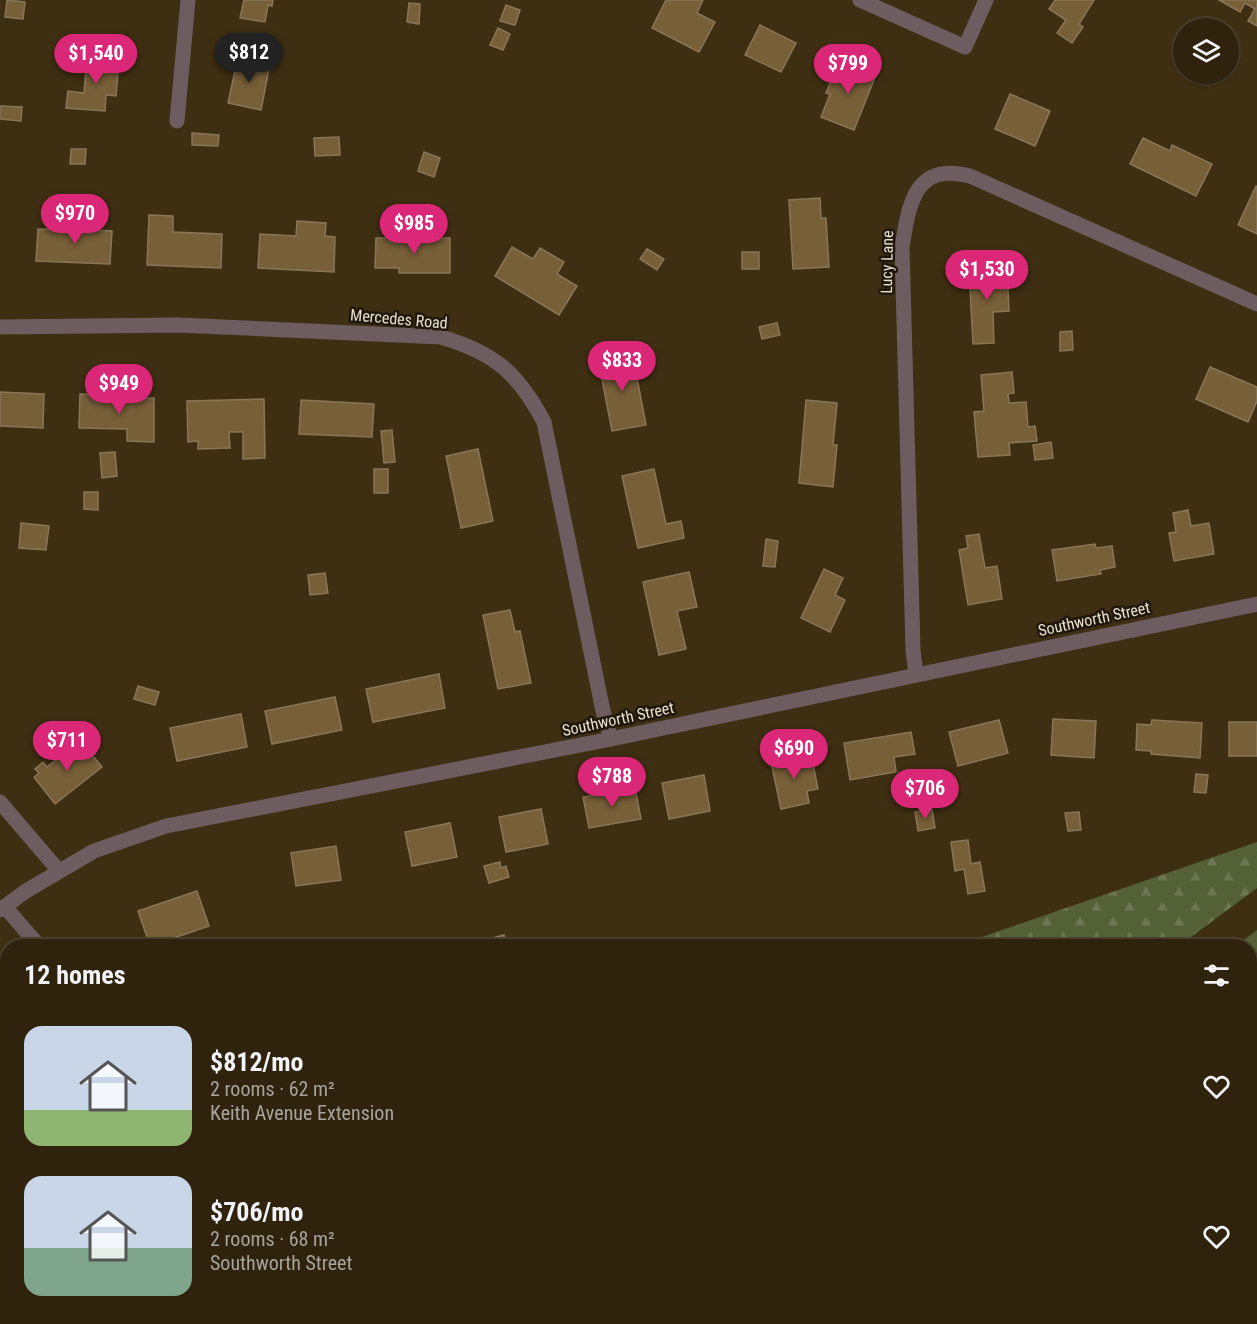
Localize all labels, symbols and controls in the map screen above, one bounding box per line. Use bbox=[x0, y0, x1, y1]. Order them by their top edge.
map controls bbox=[1173, 18, 1239, 84]
button: layers bbox=[1173, 18, 1239, 84]
pin: $812 bbox=[213, 33, 285, 84]
pin: $1,540 bbox=[47, 34, 145, 85]
text: $812 bbox=[229, 40, 269, 64]
text: $1,540 bbox=[68, 41, 124, 65]
pin: $799 bbox=[812, 44, 884, 95]
text: $799 bbox=[828, 51, 868, 75]
pin: $970 bbox=[39, 194, 111, 245]
text: $970 bbox=[55, 201, 95, 225]
pin: $985 bbox=[378, 204, 450, 255]
text: $985 bbox=[394, 211, 434, 235]
street label: Lucy Lane bbox=[877, 230, 897, 294]
pin: $1,530 bbox=[938, 250, 1036, 301]
text: $1,530 bbox=[959, 257, 1015, 281]
street label: Mercedes Road bbox=[349, 305, 449, 333]
pin: $833 bbox=[586, 341, 658, 392]
text: $833 bbox=[602, 348, 642, 372]
pin: $949 bbox=[83, 364, 155, 415]
text: $949 bbox=[99, 371, 139, 395]
street label: Southworth Street bbox=[1036, 598, 1152, 640]
street label: Southworth Street bbox=[560, 698, 676, 740]
pin: $711 bbox=[31, 721, 103, 772]
text: $711 bbox=[47, 728, 87, 752]
pin: $690 bbox=[758, 729, 830, 780]
text: $690 bbox=[774, 736, 814, 760]
pin: $788 bbox=[576, 757, 648, 808]
text: $788 bbox=[592, 764, 632, 788]
pin: $706 bbox=[889, 769, 961, 820]
text: $706 bbox=[905, 776, 945, 800]
icon: filters bbox=[1200, 959, 1233, 992]
text: 12 homes bbox=[24, 960, 126, 990]
text: $812/mo bbox=[210, 1047, 303, 1077]
icon: home bbox=[72, 1050, 144, 1122]
icon: heart bbox=[1200, 1070, 1233, 1103]
text: 2 rooms · 62 m² bbox=[210, 1077, 335, 1101]
text: Keith Avenue Extension bbox=[210, 1101, 394, 1125]
text: $706/mo bbox=[210, 1197, 303, 1227]
icon: home bbox=[72, 1200, 144, 1272]
icon: heart bbox=[1200, 1220, 1233, 1253]
text: 2 rooms · 68 m² bbox=[210, 1227, 335, 1251]
text: Southworth Street bbox=[210, 1251, 352, 1275]

